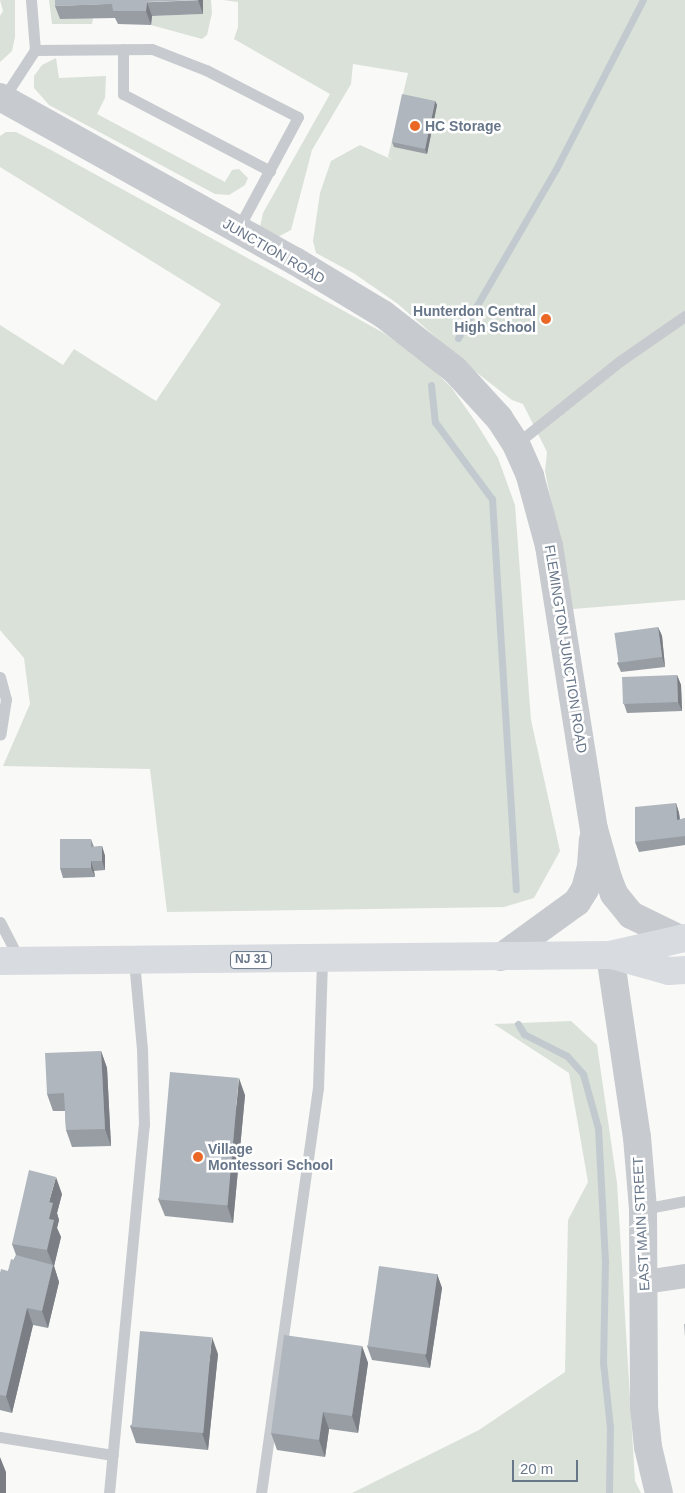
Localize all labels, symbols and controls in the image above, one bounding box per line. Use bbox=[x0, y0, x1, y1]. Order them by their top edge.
place label: HC Storage bbox=[425, 118, 501, 134]
marker: HC Storage bbox=[409, 120, 421, 132]
street label: JUNCTION ROAD bbox=[220, 215, 328, 287]
place label: Hunterdon Central High School bbox=[413, 303, 536, 336]
marker: Hunterdon Central High School bbox=[540, 313, 552, 325]
street label: FLEMINGTON JUNCTION ROAD bbox=[541, 544, 591, 754]
road number: NJ 31 bbox=[230, 950, 272, 970]
place label: Village Montessori School bbox=[208, 1141, 333, 1174]
marker: Village Montessori School bbox=[192, 1151, 204, 1163]
street label: EAST MAIN STREET bbox=[629, 1156, 653, 1292]
scale bar bbox=[515, 1450, 581, 1482]
text: 20 m bbox=[520, 1460, 553, 1477]

